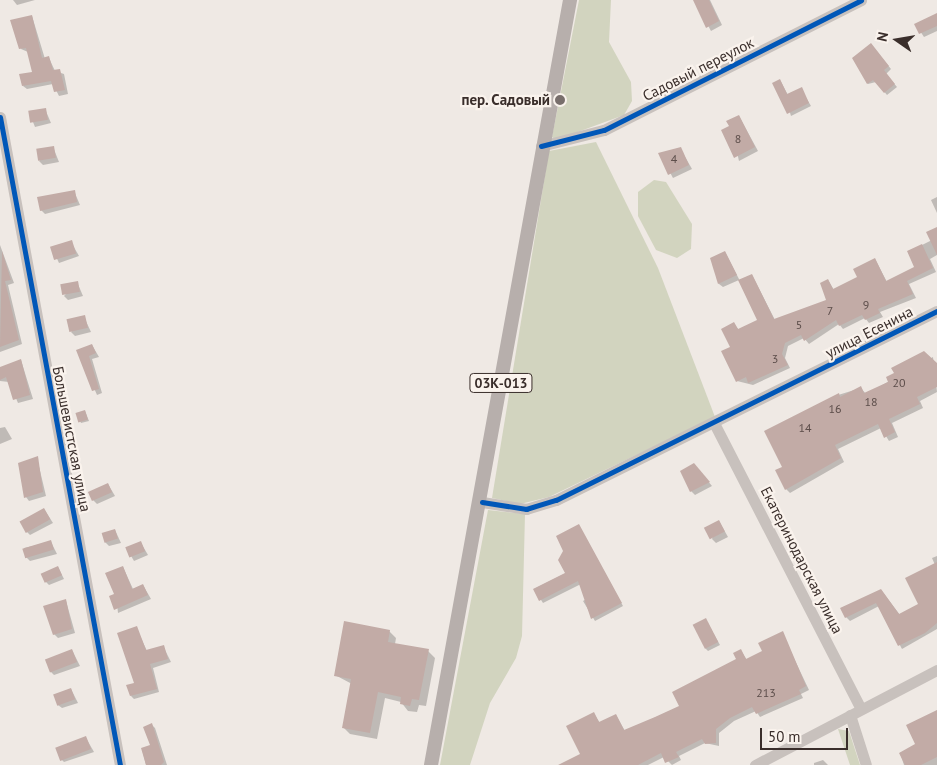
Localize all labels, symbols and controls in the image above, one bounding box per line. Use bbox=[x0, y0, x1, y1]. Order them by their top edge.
north arrow bbox=[872, 15, 922, 65]
text: N bbox=[873, 30, 892, 43]
street label: Садовый переулок bbox=[639, 33, 757, 105]
place label: пер. Садовый bbox=[460, 91, 550, 109]
marker: пер. Садовый bbox=[554, 94, 566, 106]
house number: 8 bbox=[735, 132, 741, 146]
house number: 4 bbox=[671, 152, 677, 166]
house number: 9 bbox=[863, 298, 869, 312]
street label: улица Есенина bbox=[822, 302, 916, 362]
house number: 7 bbox=[827, 304, 833, 318]
house number: 5 bbox=[796, 318, 802, 332]
house number: 3 bbox=[772, 352, 778, 366]
street label: Большевистская улица bbox=[49, 365, 95, 513]
road number: 03К-013 bbox=[468, 372, 534, 394]
house number: 20 bbox=[892, 376, 906, 390]
house number: 18 bbox=[864, 395, 878, 409]
house number: 16 bbox=[828, 402, 842, 416]
house number: 14 bbox=[798, 421, 812, 435]
street label: Екатеринодарская улица bbox=[757, 483, 847, 637]
house number: 213 bbox=[756, 686, 776, 700]
scale bar bbox=[762, 718, 850, 750]
text: 50 m bbox=[768, 727, 801, 746]

